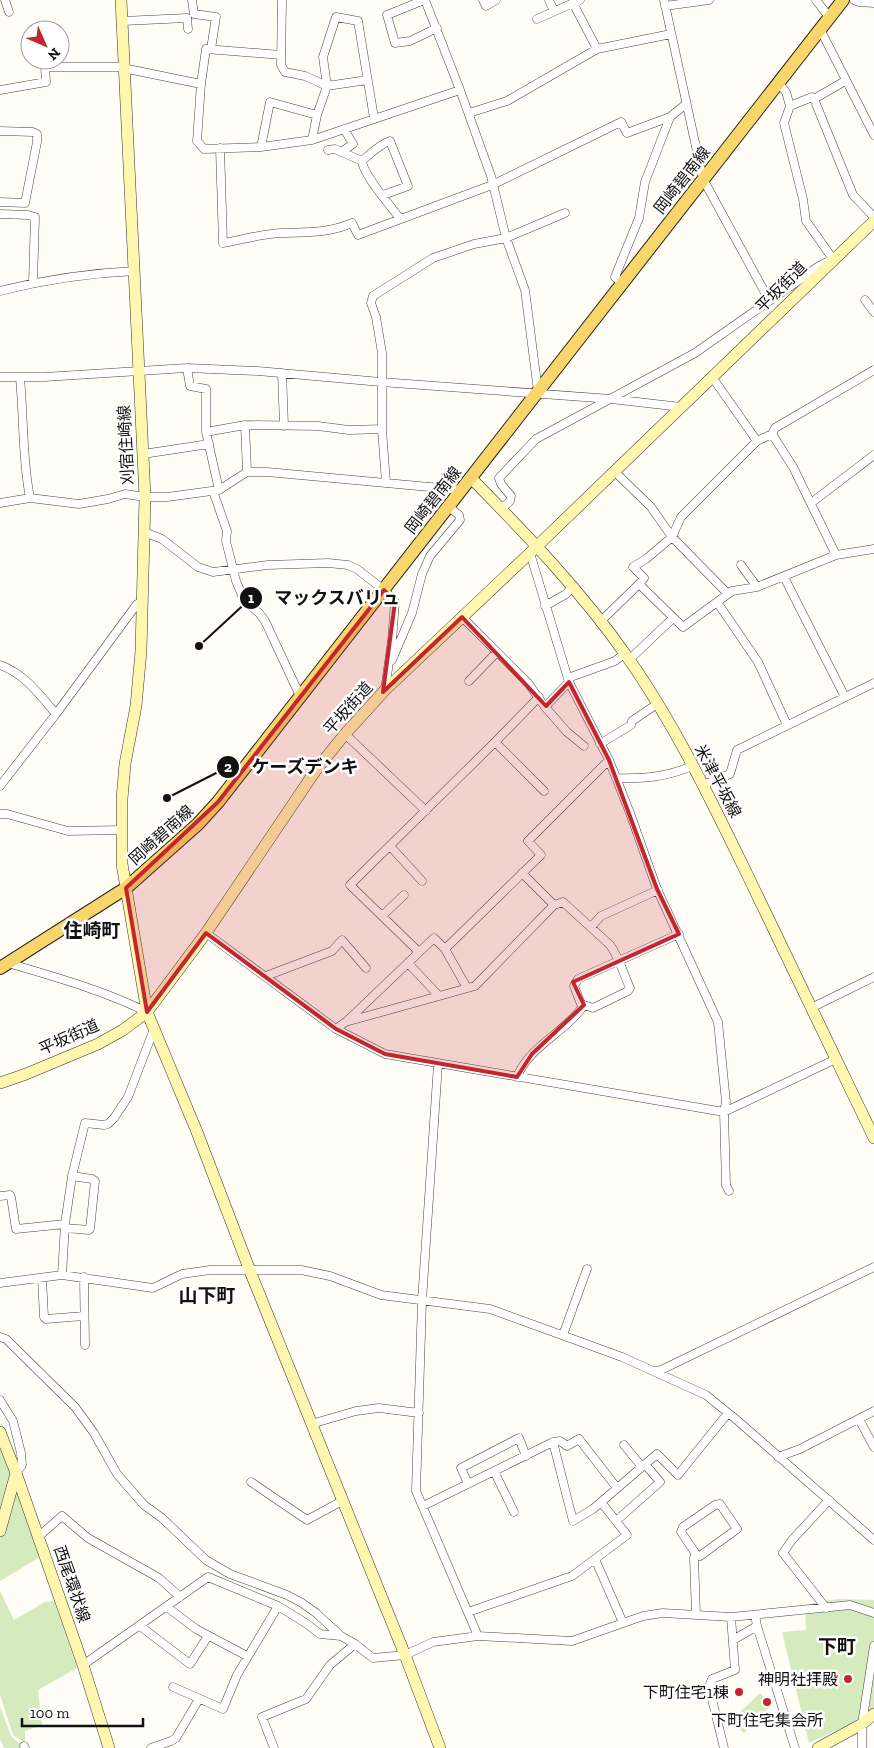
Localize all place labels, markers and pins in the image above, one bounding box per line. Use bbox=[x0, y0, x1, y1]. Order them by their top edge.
callout: マックスバリュ bbox=[239, 581, 410, 614]
callout: ケーズデンキ bbox=[216, 751, 369, 784]
place label: 神明社拝殿 bbox=[758, 1670, 838, 1689]
marker: 神明社拝殿 bbox=[842, 1673, 854, 1685]
place label: 下町住宅1棟 bbox=[643, 1683, 729, 1702]
marker: 下町住宅1棟 bbox=[733, 1686, 745, 1698]
marker: 下町住宅集会所 bbox=[761, 1696, 773, 1708]
place label: 下町住宅集会所 bbox=[711, 1711, 823, 1730]

